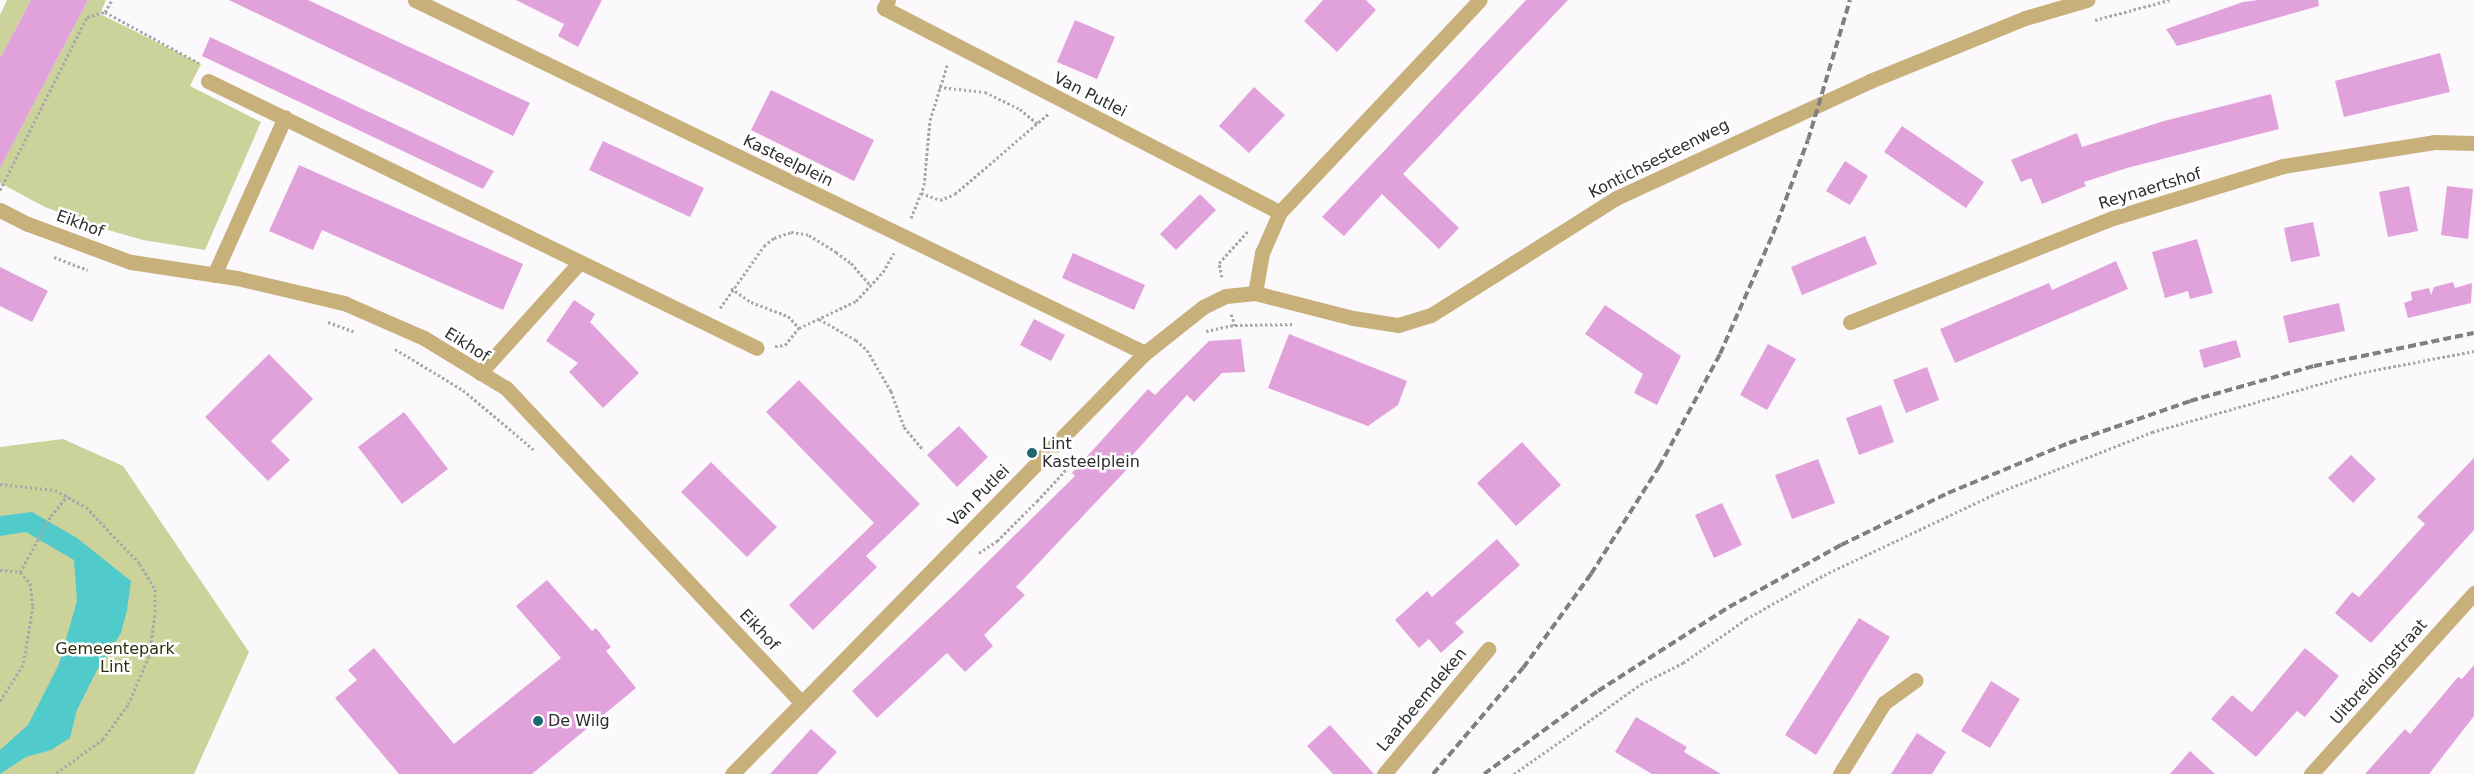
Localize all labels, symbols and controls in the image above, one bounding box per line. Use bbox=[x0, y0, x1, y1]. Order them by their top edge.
street label: Van Putlei bbox=[1050, 68, 1130, 122]
street label: Kontichsesteenweg bbox=[1586, 115, 1732, 203]
street label: Kasteelplein bbox=[740, 131, 836, 191]
street label: Reynaertshof bbox=[2096, 164, 2204, 214]
street label: Eikhof bbox=[54, 207, 106, 241]
street label: Eikhof bbox=[441, 324, 493, 366]
place label: Lint Kasteelplein bbox=[1042, 434, 1140, 472]
marker: Lint Kasteelplein bbox=[1026, 447, 1038, 459]
street label: Van Putlei bbox=[944, 461, 1014, 531]
street label: Eikhof bbox=[735, 605, 783, 655]
street label: Uitbreidingstraat bbox=[2327, 615, 2431, 729]
park label: Gemeentepark Lint bbox=[55, 639, 175, 677]
street label: Laarbeemdeken bbox=[1373, 644, 1471, 756]
place label: De Wilg bbox=[548, 711, 610, 731]
marker: De Wilg bbox=[532, 715, 544, 727]

